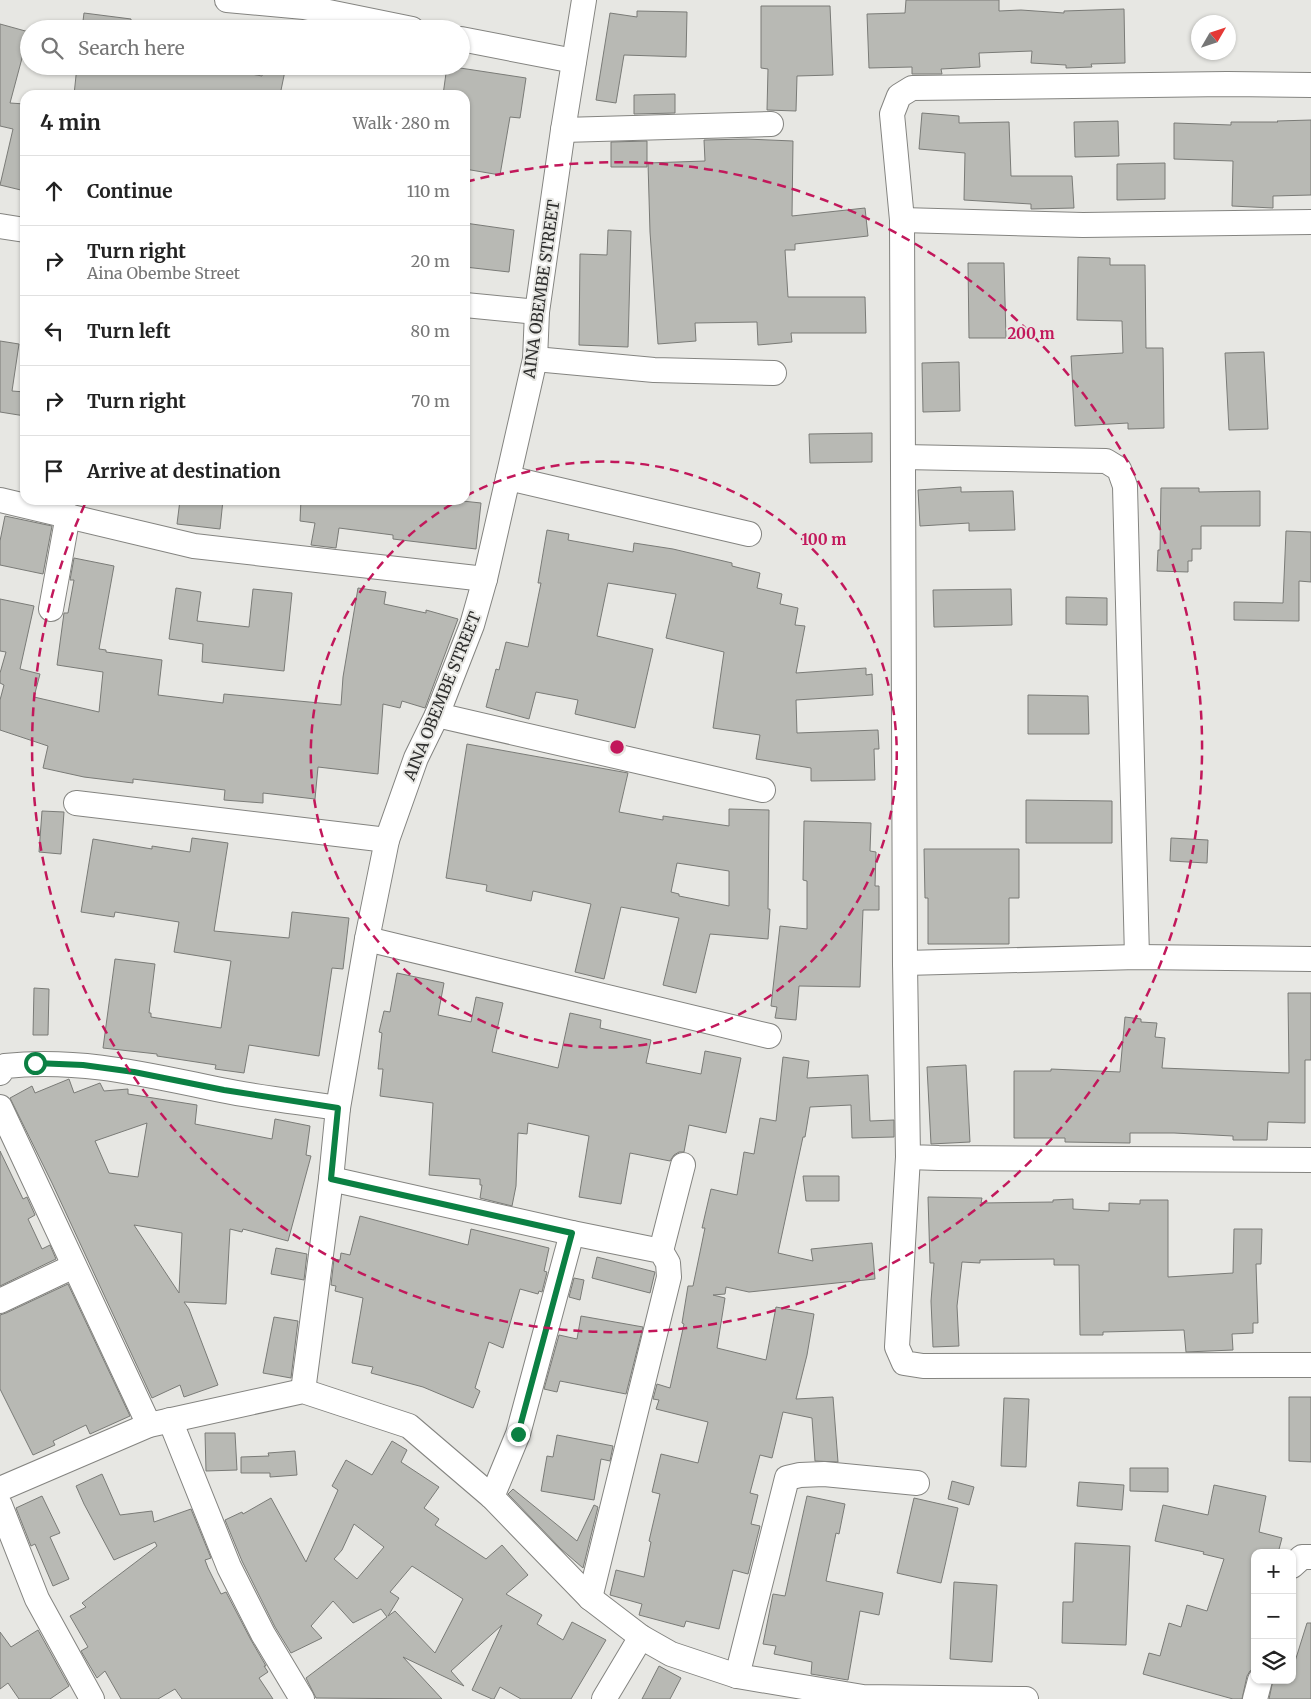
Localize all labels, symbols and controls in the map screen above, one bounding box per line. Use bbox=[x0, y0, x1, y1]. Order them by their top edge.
north arrow bbox=[1191, 15, 1236, 60]
search box bbox=[20, 20, 470, 75]
icon: search bbox=[38, 34, 66, 62]
text: Search here bbox=[78, 36, 185, 60]
text: 4 min bbox=[40, 109, 101, 136]
text: Walk · 280 m bbox=[353, 113, 450, 133]
icon: ahead bbox=[40, 177, 68, 205]
text: Continue bbox=[87, 179, 173, 203]
text: 110 m bbox=[407, 181, 450, 201]
street label: AINA OBEMBE STREET bbox=[518, 198, 563, 381]
text: Turn right bbox=[87, 239, 186, 263]
icon: right bbox=[40, 247, 68, 275]
text: 20 m bbox=[411, 251, 450, 271]
text: Aina Obembe Street bbox=[87, 263, 240, 283]
icon: left bbox=[40, 317, 68, 345]
text: Turn left bbox=[87, 319, 171, 343]
text: 80 m bbox=[411, 321, 450, 341]
text: 200 m bbox=[1007, 324, 1055, 343]
icon: right bbox=[40, 387, 68, 415]
text: Turn right bbox=[87, 389, 186, 413]
text: 70 m bbox=[411, 391, 450, 411]
icon: arrive bbox=[40, 457, 68, 485]
text: Arrive at destination bbox=[87, 459, 281, 483]
text: 100 m bbox=[802, 530, 846, 549]
street label: AINA OBEMBE STREET bbox=[399, 609, 485, 784]
centre of rings bbox=[608, 738, 626, 756]
route start bbox=[24, 1052, 47, 1075]
route end bbox=[507, 1423, 530, 1446]
map controls bbox=[1251, 1549, 1296, 1684]
button: + bbox=[1251, 1549, 1296, 1594]
button: − bbox=[1251, 1594, 1296, 1639]
button: layers bbox=[1251, 1639, 1296, 1684]

